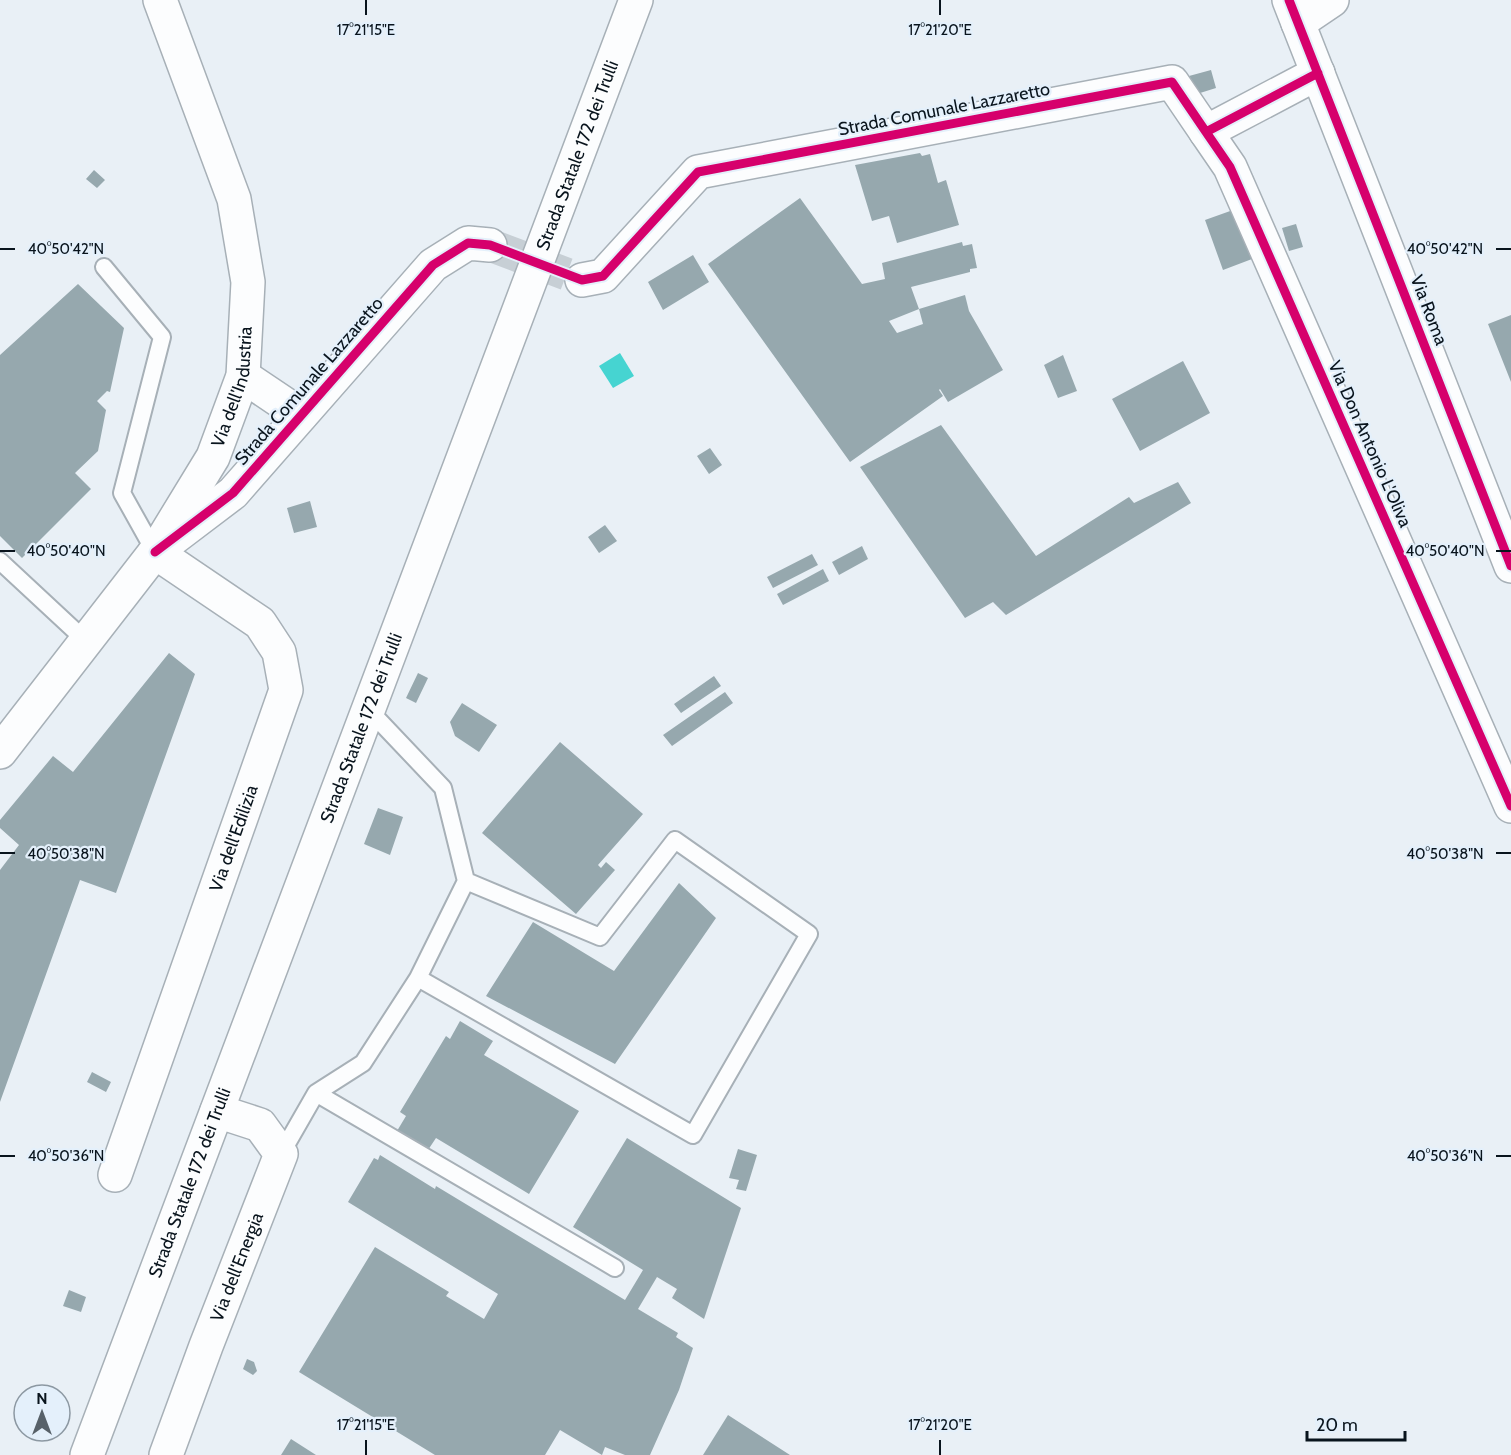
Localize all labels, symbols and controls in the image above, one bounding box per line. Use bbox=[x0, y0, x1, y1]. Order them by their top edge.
text: 17°21'15"E bbox=[337, 21, 395, 39]
text: 17°21'20"E bbox=[908, 21, 972, 39]
street label: Strada Statale 172 dei Trulli bbox=[532, 57, 623, 253]
street label: Strada Comunale Lazzaretto bbox=[836, 78, 1052, 140]
text: 40°50'42"N bbox=[28, 240, 104, 258]
text: 40°50'42"N bbox=[1407, 240, 1483, 258]
street label: Via Roma bbox=[1406, 272, 1452, 348]
street label: Strada Comunale Lazzaretto bbox=[230, 293, 388, 469]
street label: Via dell'Industria bbox=[207, 326, 257, 450]
street label: Via Don Antonio L'Oliva bbox=[1323, 357, 1417, 531]
text: 40°50'40"N bbox=[27, 542, 105, 560]
text: 40°50'40"N bbox=[1406, 542, 1484, 560]
street label: Strada Statale 172 dei Trulli bbox=[315, 630, 407, 826]
street label: Via dell'Edilizia bbox=[205, 782, 263, 895]
text: 40°50'38"N bbox=[27, 845, 105, 863]
text: 40°50'38"N bbox=[1406, 845, 1484, 863]
street label: Strada Statale 172 dei Trulli bbox=[144, 1085, 236, 1281]
text: 40°50'36"N bbox=[28, 1147, 104, 1165]
text: 40°50'36"N bbox=[1407, 1147, 1483, 1165]
street label: Via dell'Energia bbox=[206, 1209, 268, 1325]
north arrow bbox=[12, 1383, 72, 1443]
text: N bbox=[36, 1389, 48, 1408]
scale bar bbox=[1307, 1404, 1404, 1442]
text: 20 m bbox=[1316, 1414, 1358, 1436]
text: 17°21'15"E bbox=[337, 1416, 395, 1434]
text: 17°21'20"E bbox=[908, 1416, 972, 1434]

